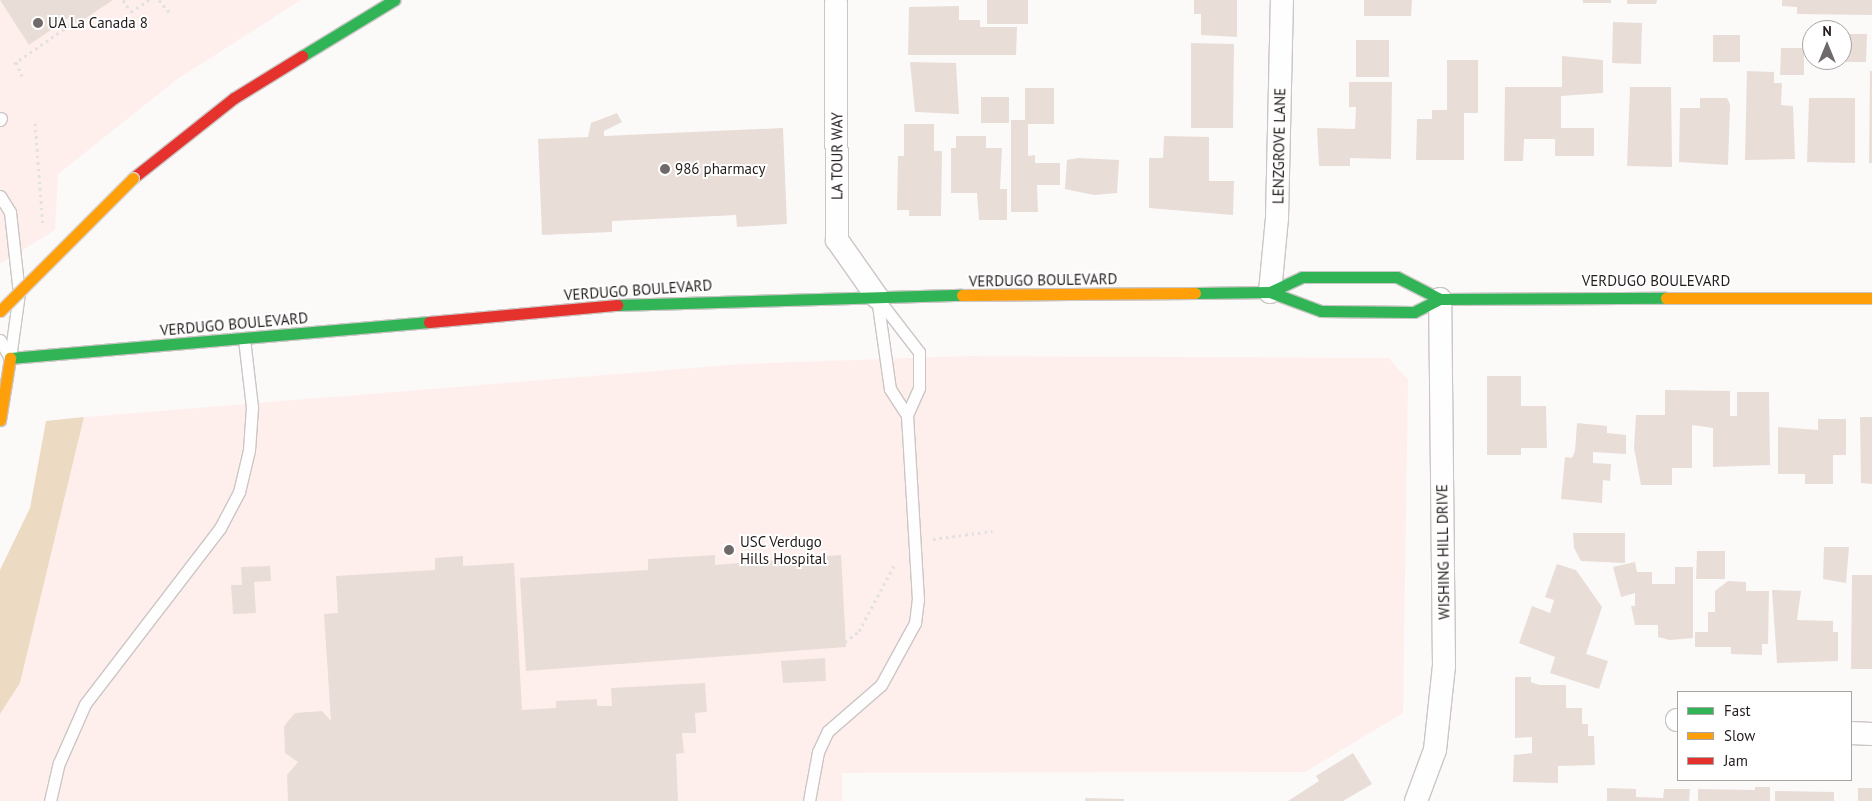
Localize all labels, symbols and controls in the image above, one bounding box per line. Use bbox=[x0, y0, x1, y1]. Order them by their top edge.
place label: UA La Canada 8 bbox=[48, 14, 149, 32]
marker: UA La Canada 8 bbox=[32, 17, 44, 29]
north arrow bbox=[1802, 20, 1852, 70]
text: N bbox=[1822, 22, 1832, 40]
street label: LENZGROVE LANE bbox=[1269, 88, 1289, 204]
street label: LA TOUR WAY bbox=[828, 111, 846, 201]
place label: 986 pharmacy bbox=[675, 160, 766, 178]
marker: 986 pharmacy bbox=[659, 163, 671, 175]
street label: VERDUGO BOULEVARD bbox=[969, 270, 1117, 290]
street label: VERDUGO BOULEVARD bbox=[1582, 272, 1730, 290]
street label: VERDUGO BOULEVARD bbox=[563, 276, 713, 304]
street label: VERDUGO BOULEVARD bbox=[159, 309, 309, 339]
street label: WISHING HILL DRIVE bbox=[1433, 484, 1453, 620]
place label: USC Verdugo Hills Hospital bbox=[740, 532, 827, 567]
marker: USC Verdugo Hills Hospital bbox=[722, 543, 736, 557]
legend bbox=[1677, 691, 1852, 781]
text: Fast bbox=[1724, 701, 1751, 720]
text: Slow bbox=[1724, 726, 1755, 745]
text: Jam bbox=[1724, 751, 1748, 770]

